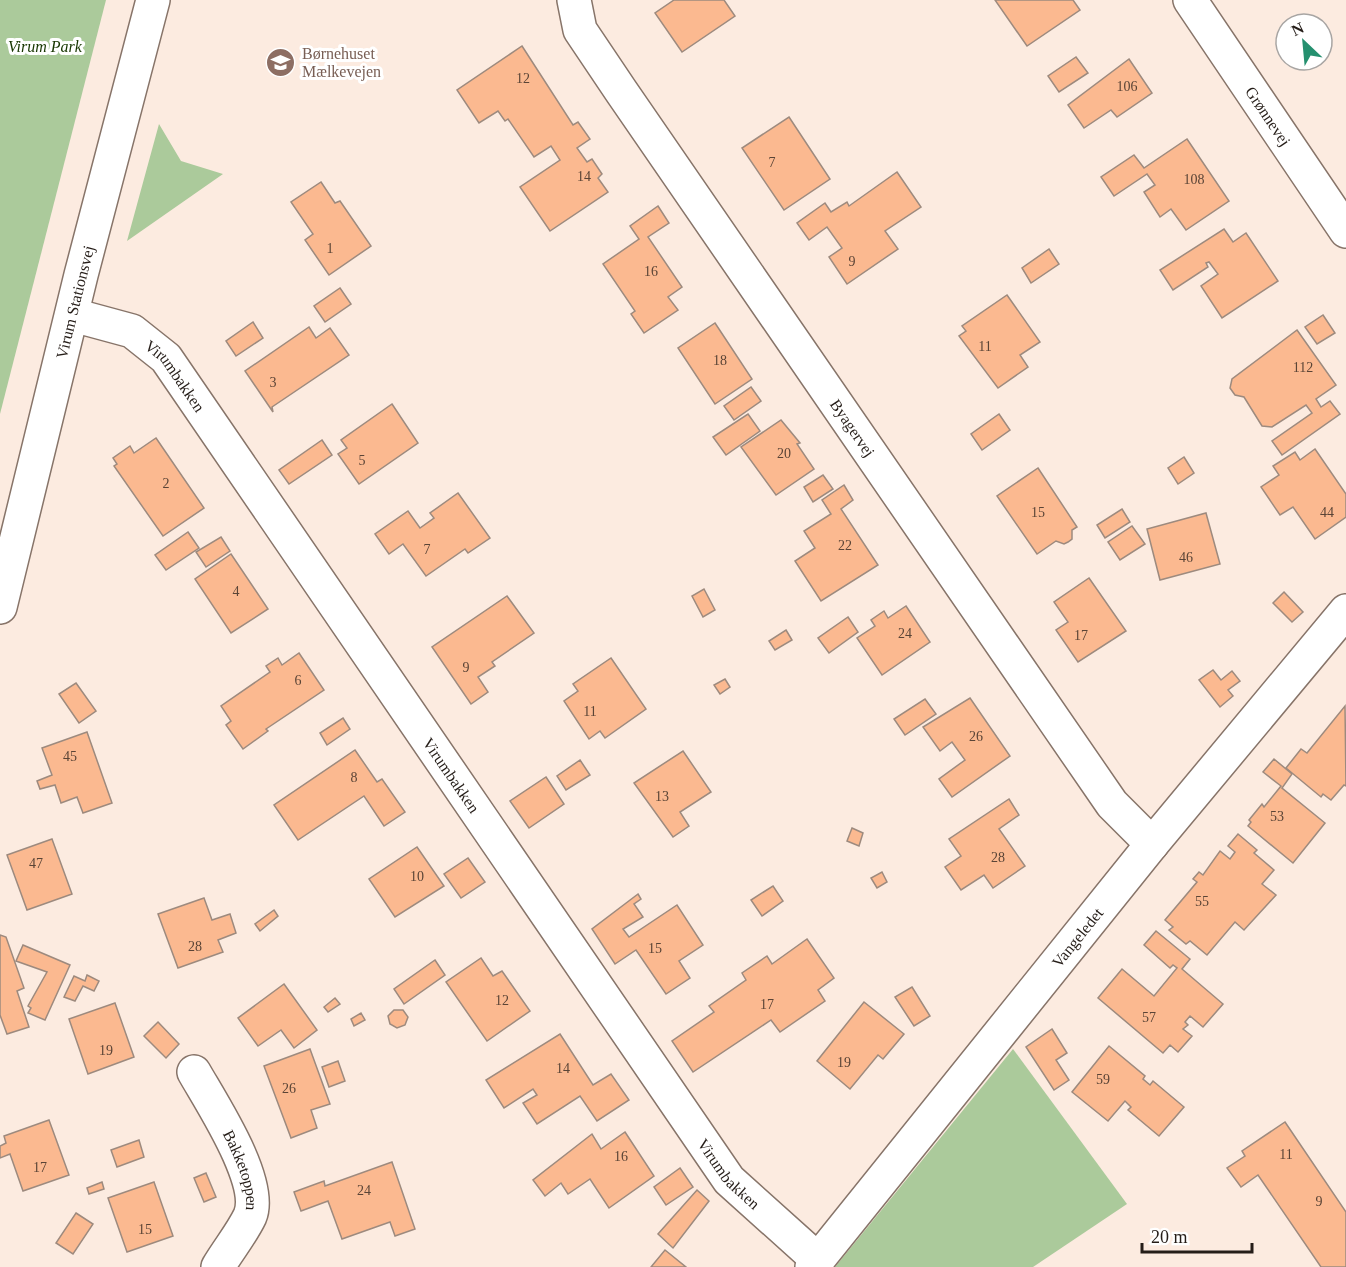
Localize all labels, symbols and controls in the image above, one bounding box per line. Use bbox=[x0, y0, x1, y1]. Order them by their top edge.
north arrow bbox=[1274, 12, 1334, 72]
text: N bbox=[1289, 19, 1307, 39]
park label: Virum Park bbox=[8, 38, 83, 55]
place label: Børnehuset Mælkevejen bbox=[302, 45, 381, 81]
school or university icon: Børnehuset Mælkevejen bbox=[265, 46, 297, 78]
house number: 12 bbox=[516, 71, 530, 86]
house number: 106 bbox=[1117, 79, 1138, 94]
street label: Grønnevej bbox=[1242, 84, 1294, 150]
house number: 7 bbox=[769, 155, 776, 170]
house number: 14 bbox=[577, 169, 591, 184]
house number: 108 bbox=[1184, 172, 1205, 187]
house number: 1 bbox=[327, 241, 334, 256]
street label: Virum Stationsvej bbox=[53, 244, 98, 360]
house number: 9 bbox=[849, 254, 856, 269]
house number: 16 bbox=[644, 264, 658, 279]
street label: Virumbakken bbox=[142, 337, 208, 415]
house number: 11 bbox=[978, 339, 992, 354]
house number: 18 bbox=[713, 353, 727, 368]
house number: 112 bbox=[1293, 360, 1313, 375]
house number: 3 bbox=[270, 375, 277, 390]
street label: Byagervej bbox=[827, 396, 878, 461]
house number: 20 bbox=[777, 446, 791, 461]
house number: 5 bbox=[359, 453, 366, 468]
house number: 2 bbox=[163, 476, 170, 491]
house number: 15 bbox=[1031, 505, 1045, 520]
house number: 44 bbox=[1320, 505, 1334, 520]
house number: 22 bbox=[838, 538, 852, 553]
house number: 7 bbox=[424, 542, 431, 557]
house number: 46 bbox=[1179, 550, 1193, 565]
house number: 4 bbox=[233, 584, 240, 599]
house number: 24 bbox=[898, 626, 912, 641]
house number: 17 bbox=[1074, 628, 1088, 643]
house number: 9 bbox=[463, 660, 470, 675]
house number: 6 bbox=[295, 673, 302, 688]
house number: 11 bbox=[583, 704, 597, 719]
house number: 26 bbox=[969, 729, 983, 744]
street label: Virumbakken bbox=[420, 735, 483, 816]
house number: 45 bbox=[63, 749, 77, 764]
house number: 8 bbox=[351, 770, 358, 785]
house number: 13 bbox=[655, 789, 669, 804]
house number: 53 bbox=[1270, 809, 1284, 824]
house number: 28 bbox=[991, 850, 1005, 865]
house number: 47 bbox=[29, 856, 43, 871]
house number: 10 bbox=[410, 869, 424, 884]
house number: 55 bbox=[1195, 894, 1209, 909]
street label: Vangeledet bbox=[1048, 904, 1107, 971]
house number: 28 bbox=[188, 939, 202, 954]
house number: 15 bbox=[648, 941, 662, 956]
house number: 12 bbox=[495, 993, 509, 1008]
house number: 17 bbox=[760, 997, 774, 1012]
house number: 57 bbox=[1142, 1010, 1156, 1025]
house number: 19 bbox=[99, 1043, 113, 1058]
house number: 19 bbox=[837, 1055, 851, 1070]
house number: 14 bbox=[556, 1061, 570, 1076]
house number: 59 bbox=[1096, 1072, 1110, 1087]
house number: 26 bbox=[282, 1081, 296, 1096]
street label: Bakketoppen bbox=[220, 1127, 260, 1211]
street label: Virumbakken bbox=[694, 1136, 763, 1213]
house number: 11 bbox=[1279, 1147, 1293, 1162]
house number: 16 bbox=[614, 1149, 628, 1164]
house number: 17 bbox=[33, 1160, 47, 1175]
house number: 24 bbox=[357, 1183, 371, 1198]
house number: 9 bbox=[1316, 1194, 1323, 1209]
scale bar bbox=[1142, 1216, 1252, 1254]
house number: 15 bbox=[138, 1222, 152, 1237]
text: 20 m bbox=[1151, 1227, 1188, 1247]

